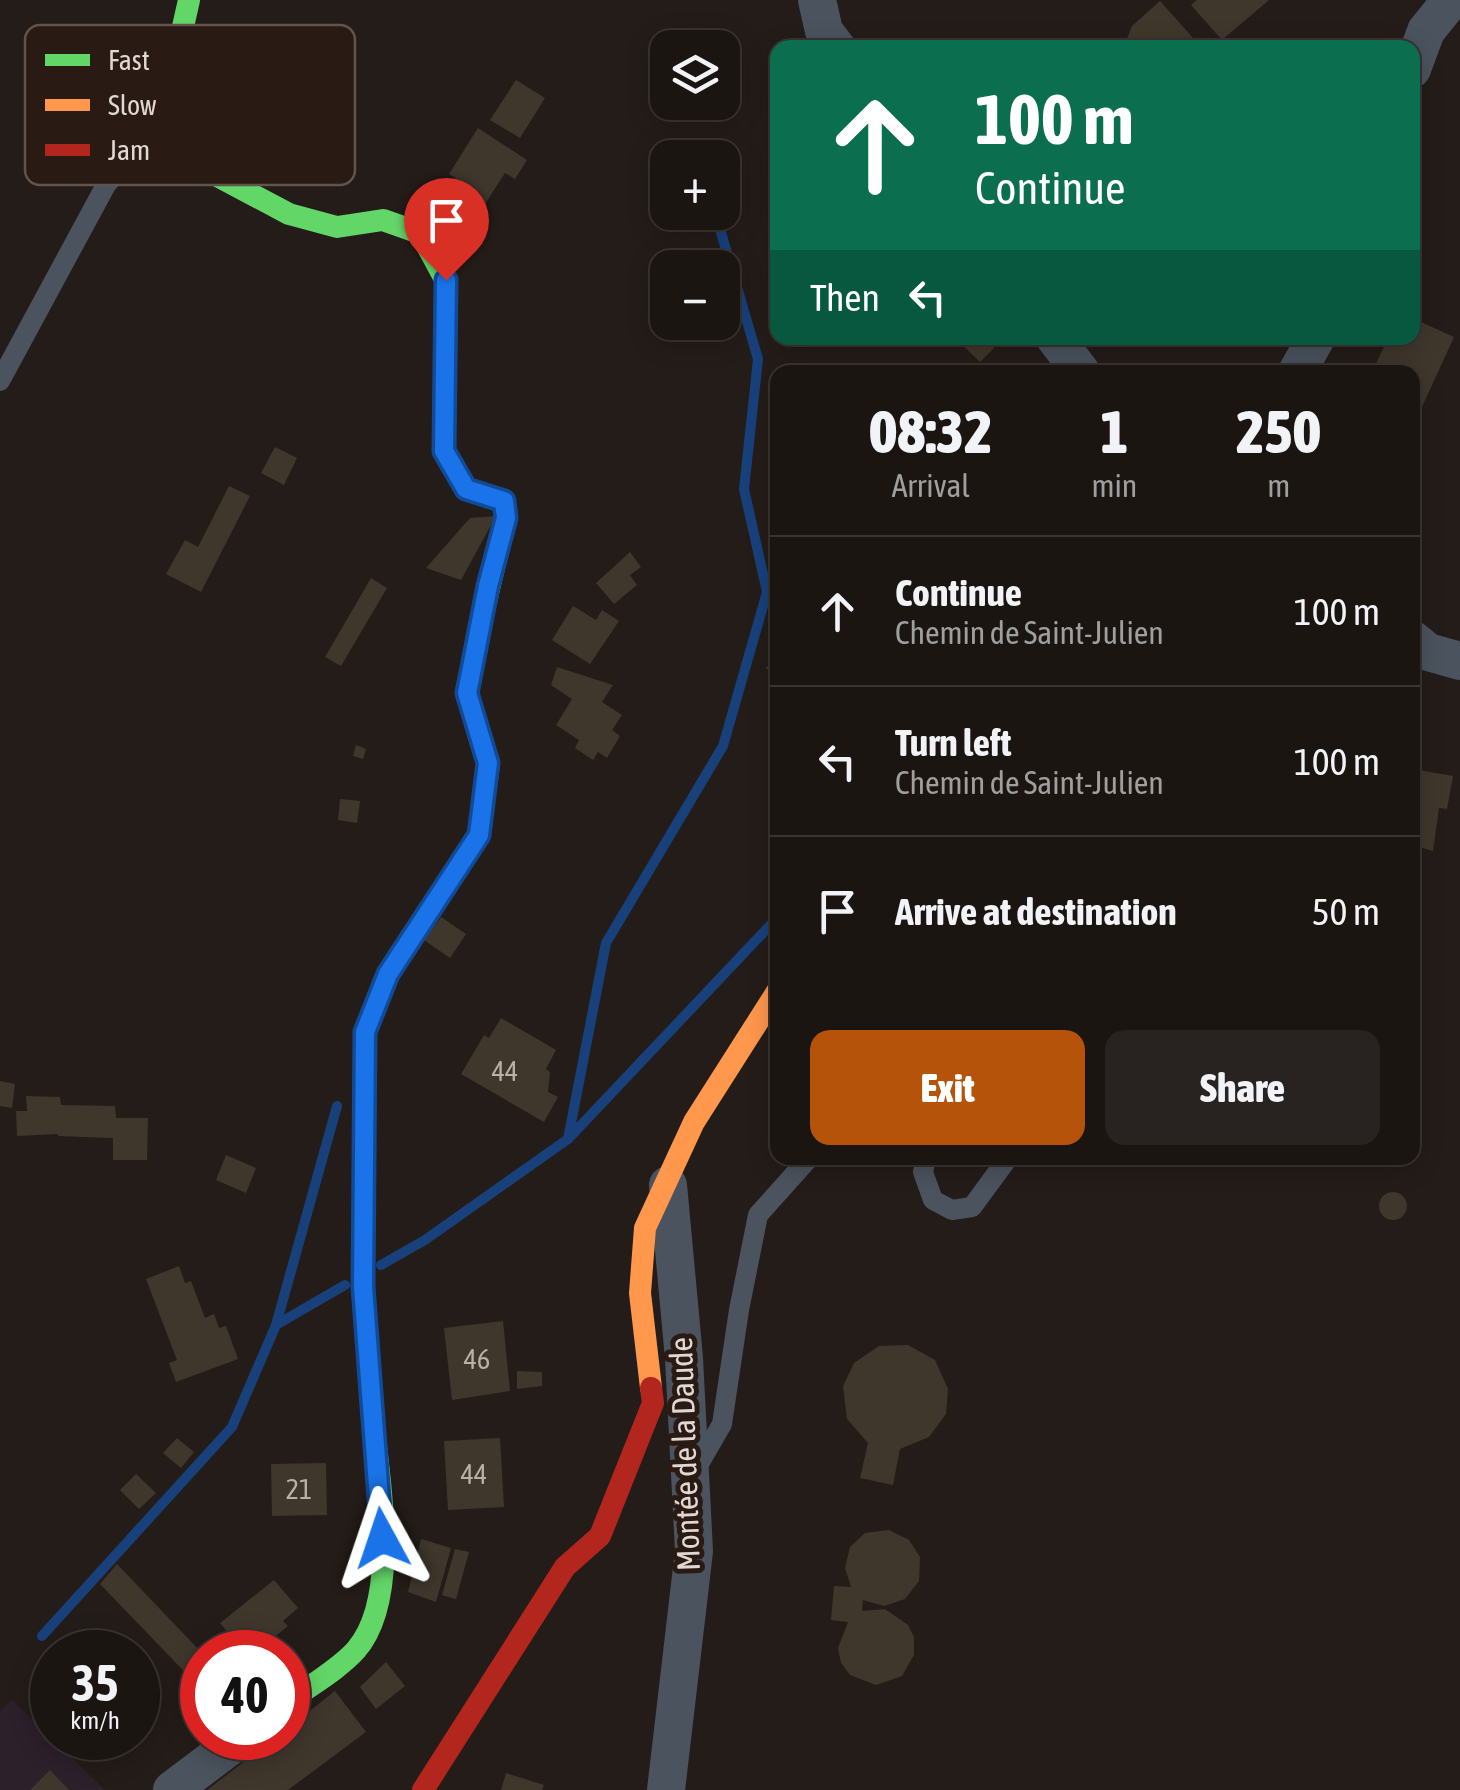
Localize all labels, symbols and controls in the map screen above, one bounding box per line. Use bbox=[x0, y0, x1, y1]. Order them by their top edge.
legend bbox=[25, 25, 355, 185]
map controls bbox=[650, 30, 740, 340]
button: layers bbox=[650, 30, 740, 120]
text: Fast bbox=[108, 44, 150, 76]
text: 100 m bbox=[975, 79, 1134, 159]
icon: ahead bbox=[810, 80, 940, 210]
text: Slow bbox=[108, 89, 157, 121]
text: Jam bbox=[108, 134, 150, 166]
button: + bbox=[650, 140, 740, 230]
text: Continue bbox=[975, 162, 1126, 214]
pin bbox=[404, 178, 489, 281]
icon: arrive bbox=[419, 193, 474, 248]
button: − bbox=[650, 250, 740, 340]
icon: left bbox=[900, 270, 955, 325]
text: Then bbox=[810, 276, 880, 319]
text: 08:32 bbox=[869, 397, 992, 466]
text: 1 bbox=[1100, 397, 1129, 466]
text: 250 bbox=[1236, 397, 1321, 466]
text: Arrival bbox=[892, 467, 970, 504]
text: min bbox=[1091, 467, 1137, 504]
text: m bbox=[1267, 467, 1290, 504]
text: Continue bbox=[895, 571, 1022, 614]
icon: ahead bbox=[810, 584, 865, 639]
text: 100 m bbox=[1294, 590, 1380, 633]
text: Chemin de Saint-Julien bbox=[895, 614, 1164, 651]
text: Turn left bbox=[895, 721, 1011, 764]
icon: left bbox=[810, 734, 865, 789]
text: 100 m bbox=[1294, 740, 1380, 783]
text: Chemin de Saint-Julien bbox=[895, 764, 1164, 801]
icon: arrive bbox=[810, 884, 865, 939]
text: Arrive at destination bbox=[895, 890, 1177, 933]
text: 50 m bbox=[1312, 890, 1380, 933]
button: Exit bbox=[810, 1030, 1085, 1145]
button: Share bbox=[1105, 1030, 1380, 1145]
house number: 44 bbox=[492, 1055, 518, 1087]
street label: Montée de la Daude bbox=[662, 1336, 707, 1572]
house number: 46 bbox=[464, 1343, 490, 1375]
house number: 44 bbox=[461, 1458, 487, 1490]
house number: 21 bbox=[286, 1473, 312, 1505]
position arrow bbox=[330, 1486, 434, 1590]
speed limit sign: 40 bbox=[180, 1630, 310, 1760]
text: 35 bbox=[71, 1654, 118, 1712]
text: km/h bbox=[70, 1706, 120, 1734]

